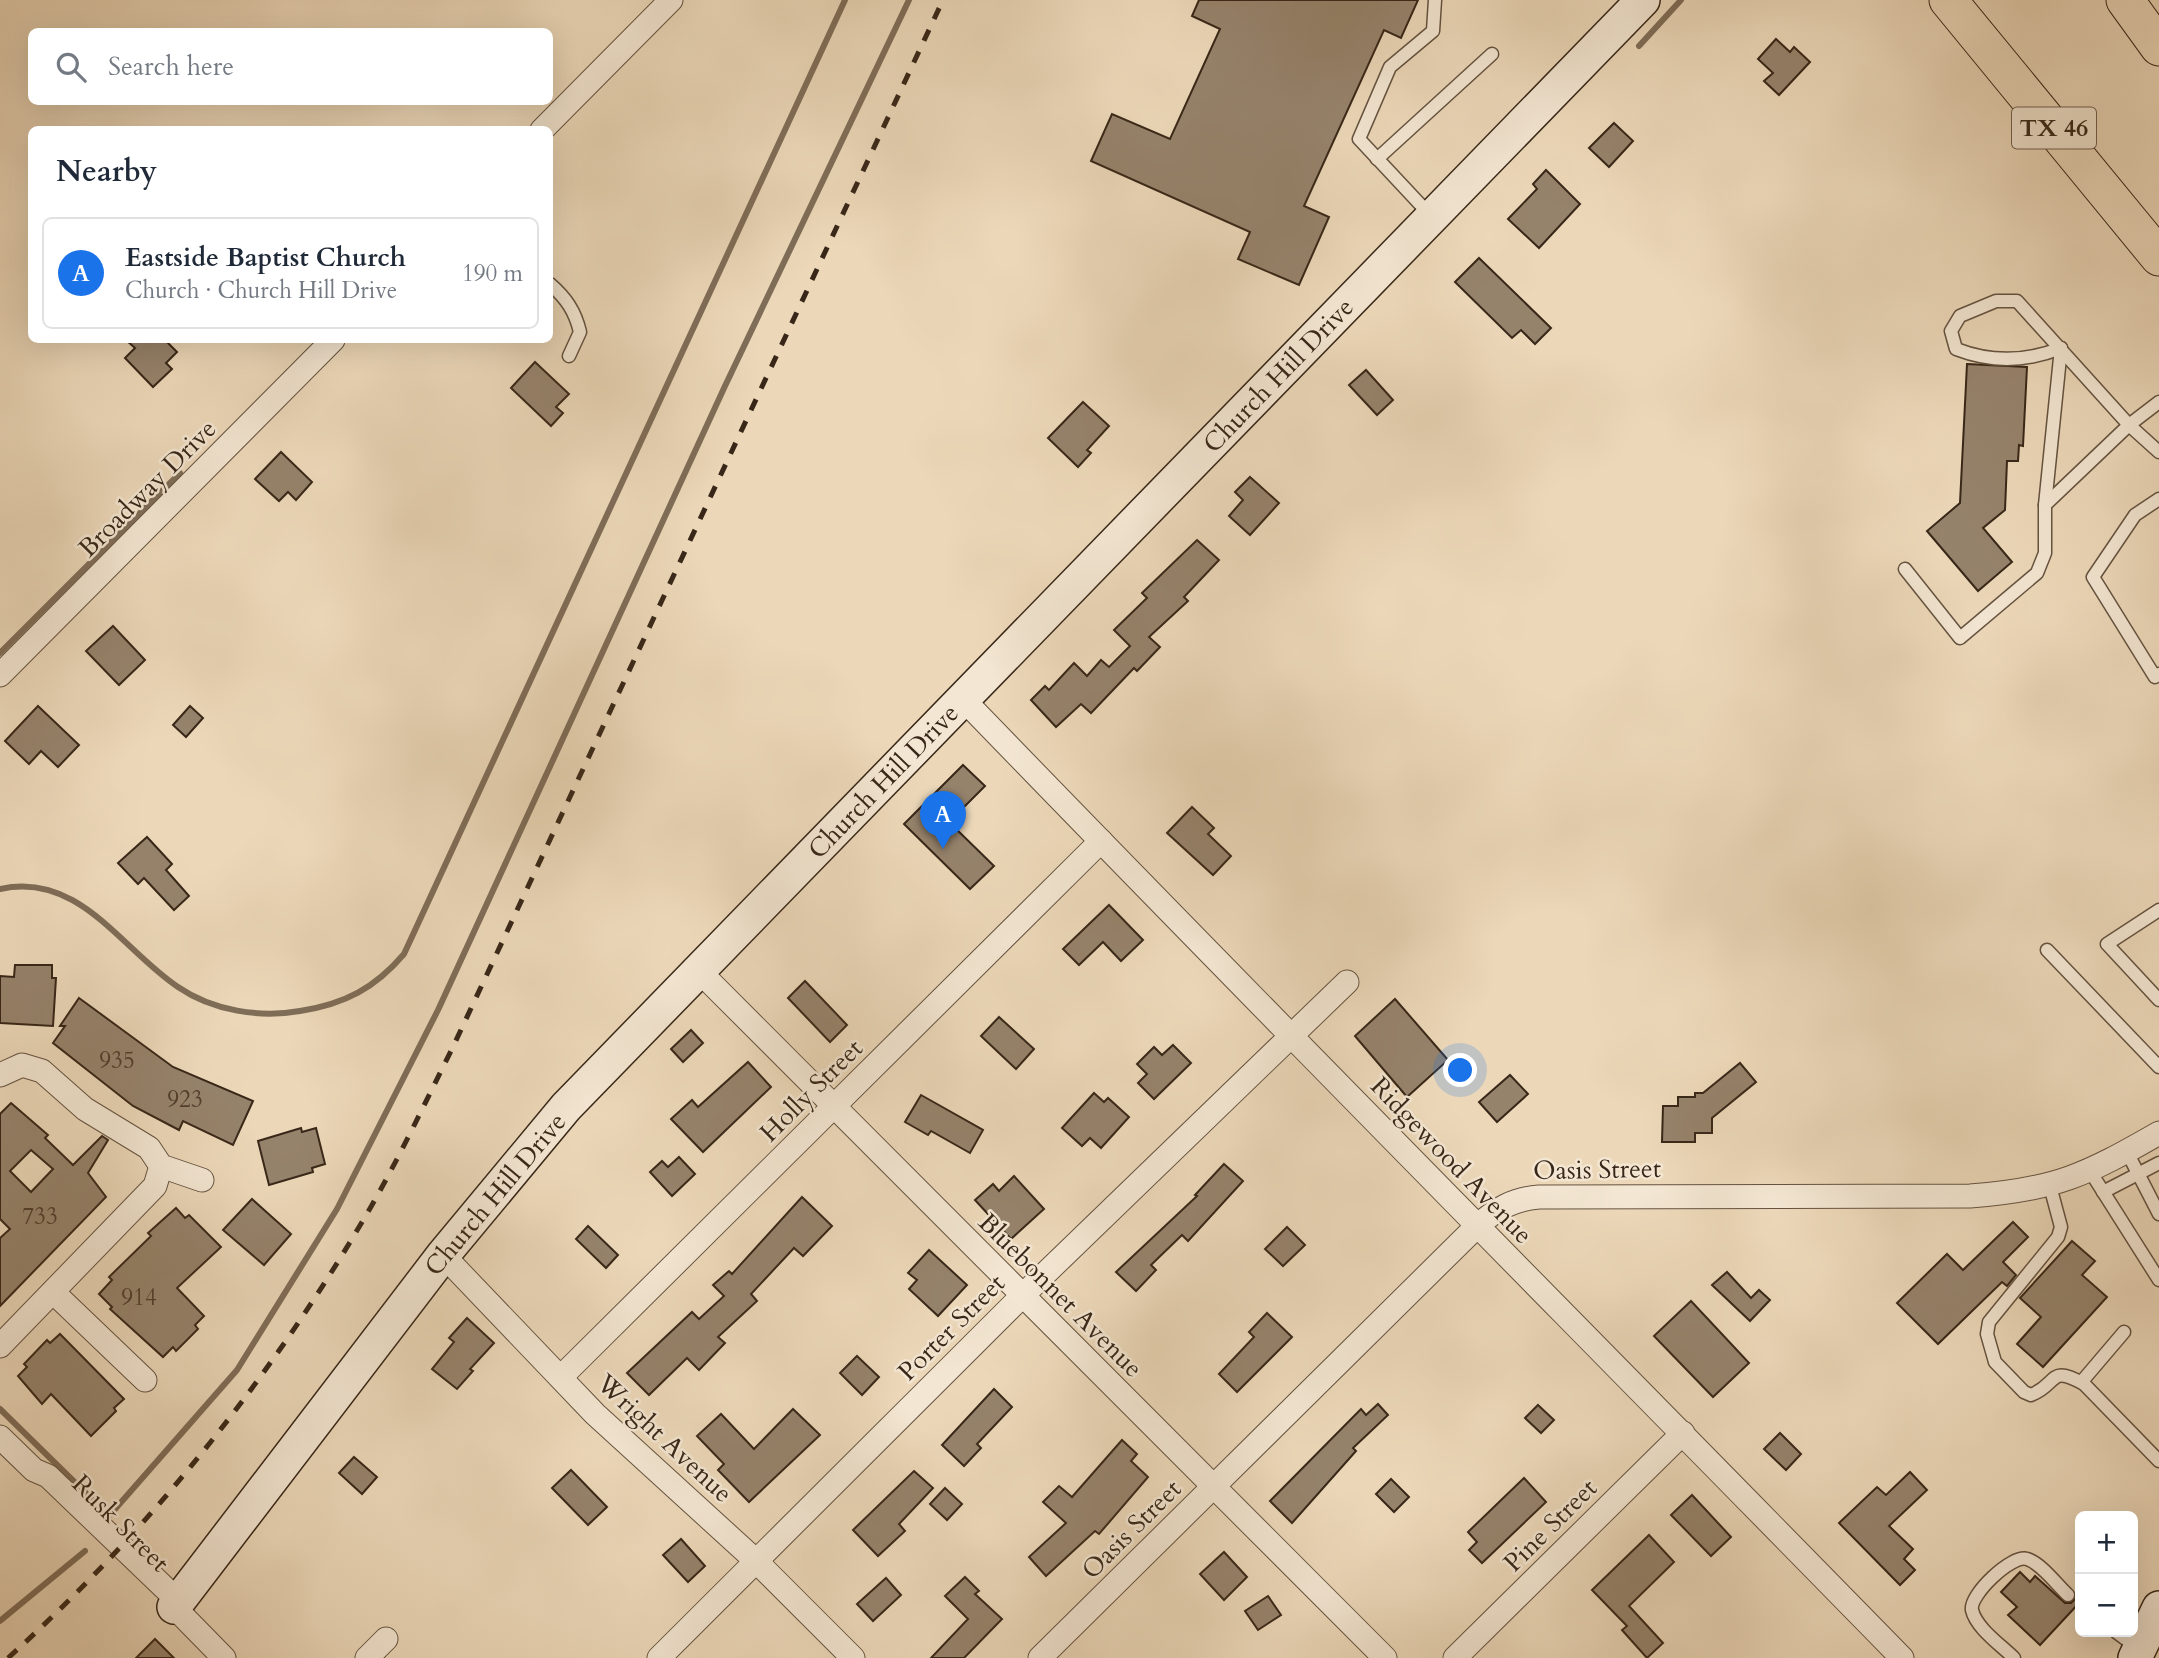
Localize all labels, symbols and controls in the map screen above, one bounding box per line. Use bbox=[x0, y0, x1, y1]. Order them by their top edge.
search box bbox=[28, 28, 553, 105]
icon: search bbox=[52, 48, 90, 86]
text: Search here bbox=[108, 49, 234, 84]
road number: TX 46 bbox=[2012, 107, 2096, 148]
text: Nearby bbox=[56, 151, 157, 192]
text: Eastside Baptist Church bbox=[125, 240, 406, 275]
text: A bbox=[72, 258, 90, 289]
text: 190 m bbox=[462, 258, 523, 289]
text: Church · Church Hill Drive bbox=[125, 275, 397, 306]
street label: Church Hill Drive bbox=[1195, 290, 1362, 461]
street label: Broadway Drive bbox=[71, 412, 224, 565]
street label: Church Hill Drive bbox=[800, 696, 967, 867]
pin: A bbox=[920, 791, 966, 849]
street label: Holly Street bbox=[752, 1031, 871, 1150]
house number: 935 bbox=[99, 1045, 135, 1076]
your location bbox=[1443, 1053, 1477, 1087]
street label: Ridgewood Avenue bbox=[1363, 1069, 1541, 1252]
house number: 923 bbox=[167, 1084, 203, 1115]
street label: Church Hill Drive bbox=[417, 1105, 574, 1283]
street label: Oasis Street bbox=[1533, 1151, 1661, 1188]
house number: 733 bbox=[22, 1201, 58, 1232]
street label: Bluebonnet Avenue bbox=[971, 1205, 1151, 1385]
street label: Porter Street bbox=[890, 1266, 1013, 1389]
house number: 914 bbox=[121, 1282, 157, 1313]
street label: Wright Avenue bbox=[588, 1366, 740, 1510]
street label: Rusk Street bbox=[64, 1467, 177, 1580]
street label: Pine Street bbox=[1496, 1471, 1605, 1580]
street label: Oasis Street bbox=[1074, 1472, 1189, 1587]
map controls bbox=[2075, 1511, 2138, 1637]
button: + bbox=[2075, 1511, 2138, 1574]
button: − bbox=[2075, 1574, 2138, 1637]

